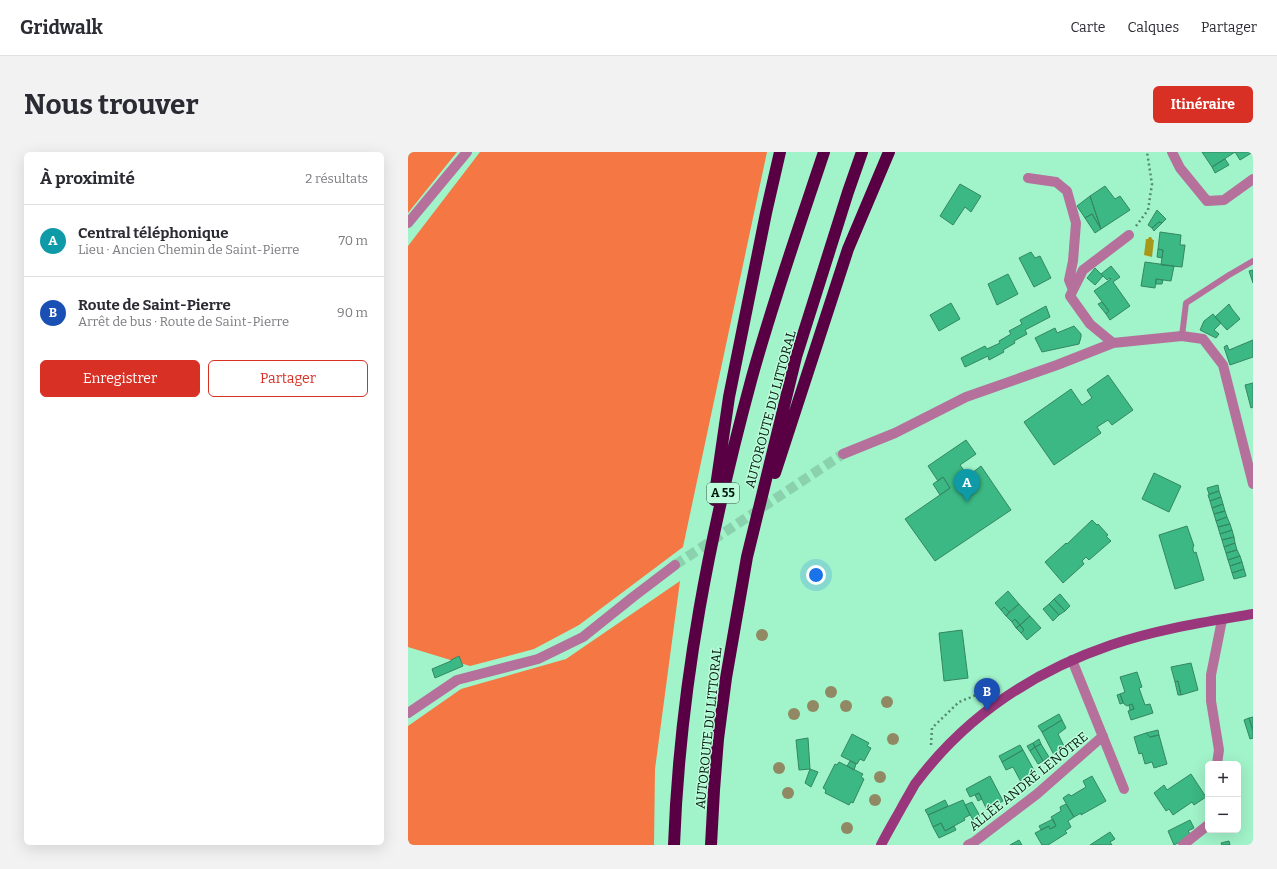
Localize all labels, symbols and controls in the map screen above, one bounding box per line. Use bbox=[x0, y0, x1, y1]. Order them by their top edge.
text: Gridwalk bbox=[20, 16, 103, 39]
text: Carte bbox=[1070, 19, 1106, 36]
text: Calques bbox=[1128, 19, 1179, 36]
text: Partager bbox=[1201, 19, 1257, 36]
button: Itinéraire bbox=[1153, 86, 1253, 123]
text: Nous trouver bbox=[24, 88, 199, 121]
text: À proximité bbox=[40, 168, 135, 189]
text: 2 résultats bbox=[305, 171, 368, 186]
text: Central téléphonique bbox=[78, 224, 228, 242]
text: A bbox=[48, 233, 58, 248]
text: 70 m bbox=[338, 233, 368, 248]
text: Lieu · Ancien Chemin de Saint-Pierre bbox=[78, 242, 299, 257]
text: Route de Saint-Pierre bbox=[78, 296, 231, 314]
text: B bbox=[49, 305, 57, 320]
text: 90 m bbox=[337, 305, 368, 320]
text: Arrêt de bus · Route de Saint-Pierre bbox=[78, 314, 289, 329]
street label: AUTOROUTE DU LITTORAL bbox=[742, 329, 799, 490]
button: Enregistrer bbox=[40, 360, 200, 397]
button: Partager bbox=[208, 360, 368, 397]
pin: A bbox=[954, 469, 980, 502]
road number: A 55 bbox=[707, 483, 739, 503]
your location bbox=[806, 565, 826, 585]
street label: AUTOROUTE DU LITTORAL bbox=[693, 646, 724, 810]
pin: B bbox=[974, 678, 1000, 711]
street label: ALLÉE ANDRÉ LENÔTRE bbox=[966, 729, 1091, 834]
map controls bbox=[1205, 761, 1241, 833]
button: + bbox=[1205, 761, 1241, 797]
button: − bbox=[1205, 797, 1241, 833]

